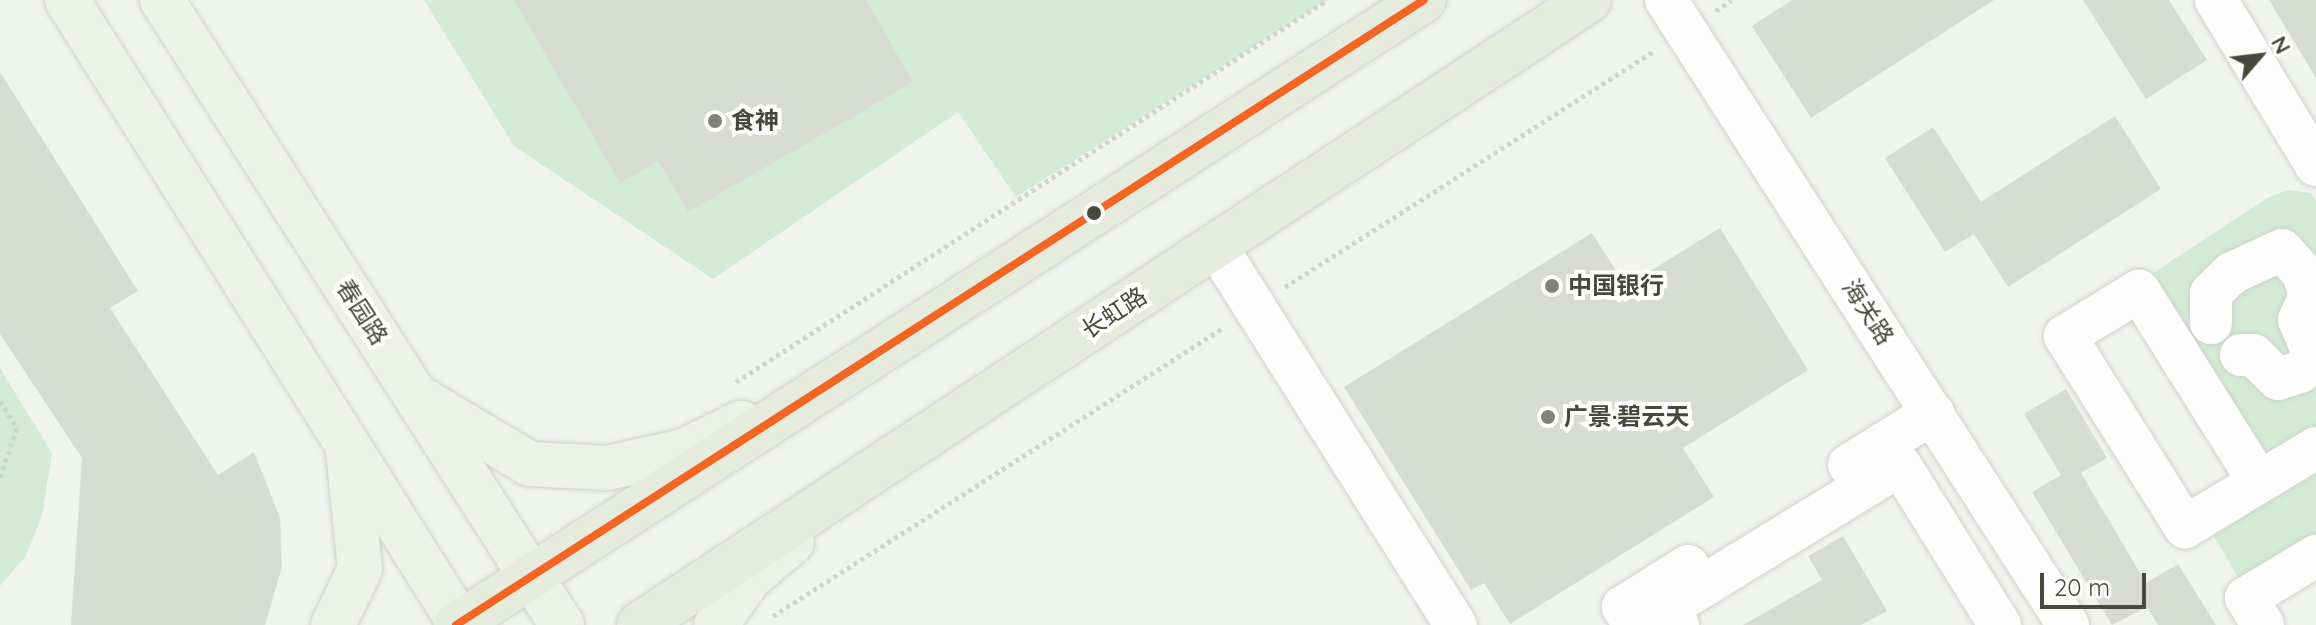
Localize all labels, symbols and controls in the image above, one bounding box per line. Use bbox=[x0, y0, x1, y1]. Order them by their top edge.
north arrow bbox=[2220, 16, 2300, 96]
text: N bbox=[2265, 31, 2297, 58]
place label: 食神 bbox=[731, 107, 779, 135]
marker: 食神 bbox=[706, 112, 724, 130]
unlabelled marker bbox=[1086, 205, 1102, 221]
place label: 中国银行 bbox=[1568, 272, 1664, 300]
street label: 春园路 bbox=[330, 274, 394, 350]
street label: 海关路 bbox=[1836, 274, 1900, 350]
marker: 中国银行 bbox=[1543, 277, 1561, 295]
street label: 长虹路 bbox=[1076, 281, 1152, 345]
place label: 广景·碧云天 bbox=[1564, 403, 1689, 431]
marker: 广景·碧云天 bbox=[1539, 408, 1557, 426]
scale bar bbox=[2044, 557, 2150, 607]
text: 20 m bbox=[2054, 572, 2110, 602]

